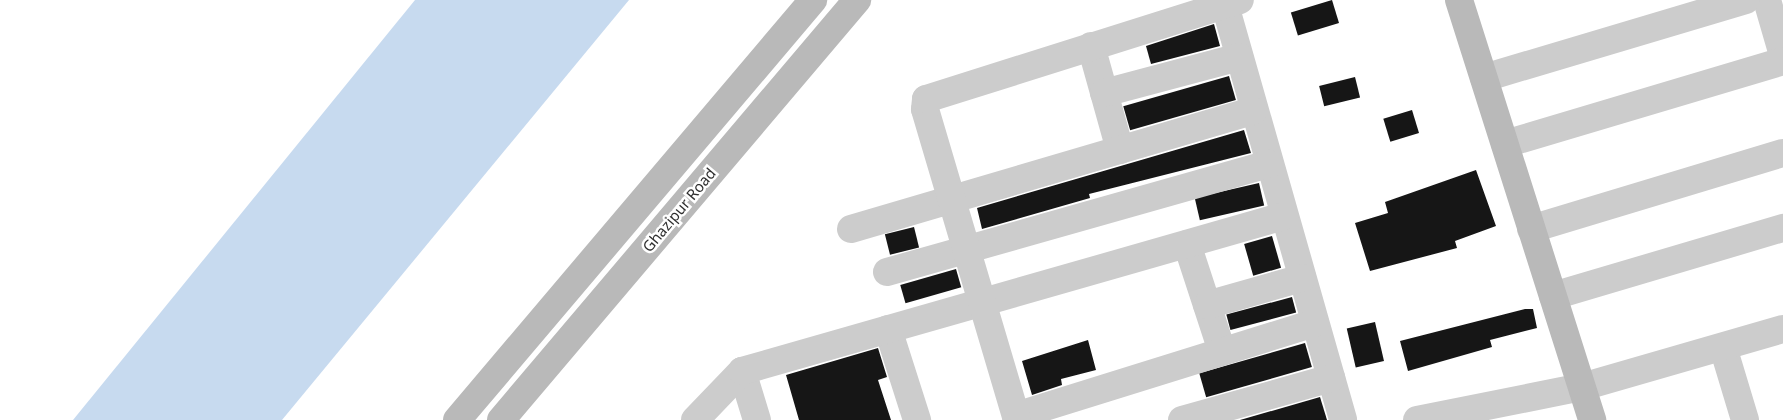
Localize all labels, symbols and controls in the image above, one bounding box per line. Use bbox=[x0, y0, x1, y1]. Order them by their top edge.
street label: Ghazipur Road bbox=[639, 164, 719, 256]

